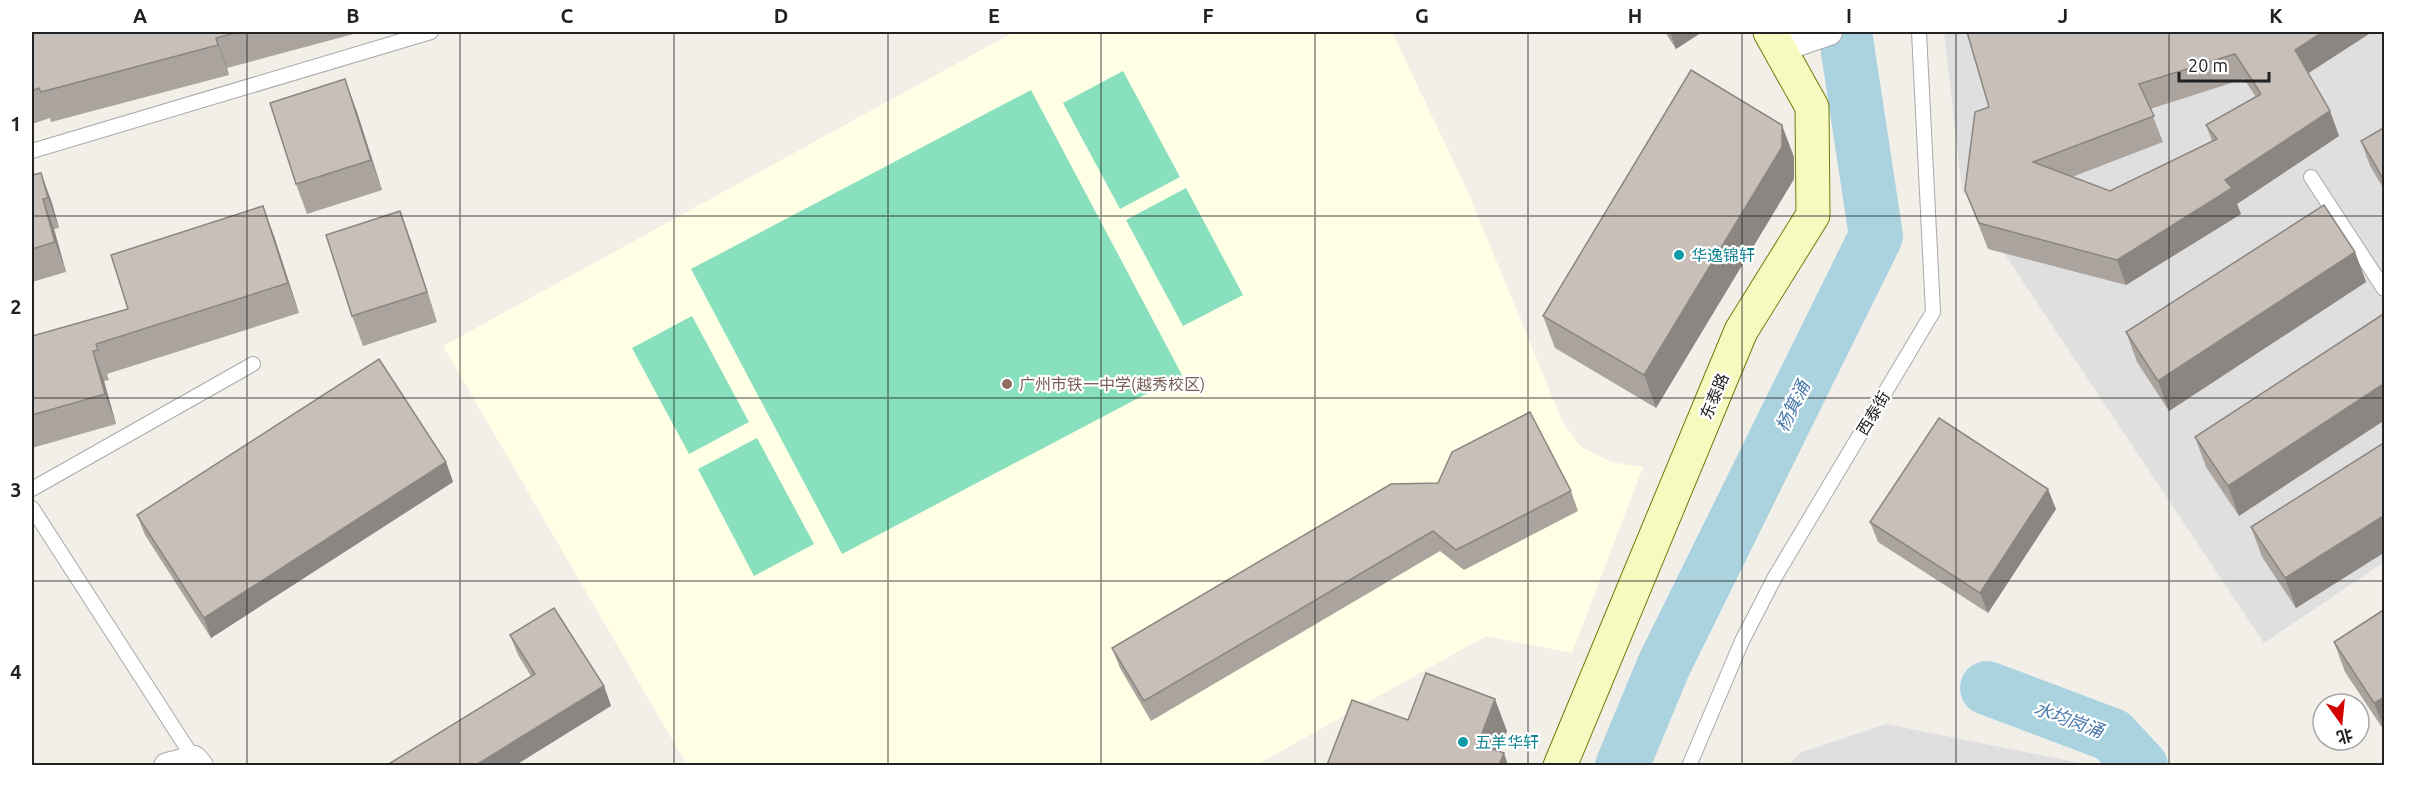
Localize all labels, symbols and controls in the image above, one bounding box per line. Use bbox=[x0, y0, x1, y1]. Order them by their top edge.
text: A bbox=[133, 4, 147, 27]
text: B bbox=[346, 4, 360, 27]
text: C bbox=[561, 4, 574, 27]
text: D bbox=[774, 4, 788, 27]
text: E bbox=[988, 4, 1000, 27]
text: F bbox=[1202, 4, 1214, 27]
text: G bbox=[1415, 4, 1429, 27]
text: H bbox=[1628, 4, 1642, 27]
text: I bbox=[1846, 4, 1852, 27]
text: J bbox=[2058, 4, 2068, 27]
text: K bbox=[2269, 4, 2283, 27]
scale bar bbox=[2179, 45, 2269, 83]
text: 20 m bbox=[2188, 55, 2228, 75]
text: 1 bbox=[10, 112, 22, 135]
place label: 华逸锦轩 bbox=[1691, 246, 1755, 264]
marker: 华逸锦轩 bbox=[1672, 248, 1686, 262]
text: 2 bbox=[10, 295, 22, 318]
street label: 东泰路 bbox=[1696, 370, 1732, 422]
place label: 广州市铁一中学(越秀校区) bbox=[1019, 375, 1205, 394]
water label: 杨箕涌 bbox=[1771, 376, 1814, 435]
marker: 广州市铁一中学(越秀校区) bbox=[1000, 377, 1014, 391]
street label: 西泰街 bbox=[1853, 388, 1893, 438]
text: 3 bbox=[10, 478, 22, 501]
text: 4 bbox=[10, 660, 22, 683]
north arrow bbox=[2311, 692, 2371, 752]
water label: 水均岗涌 bbox=[2032, 697, 2108, 741]
text: 北 bbox=[2335, 726, 2355, 747]
place label: 五羊华轩 bbox=[1475, 733, 1539, 751]
marker: 五羊华轩 bbox=[1456, 735, 1470, 749]

